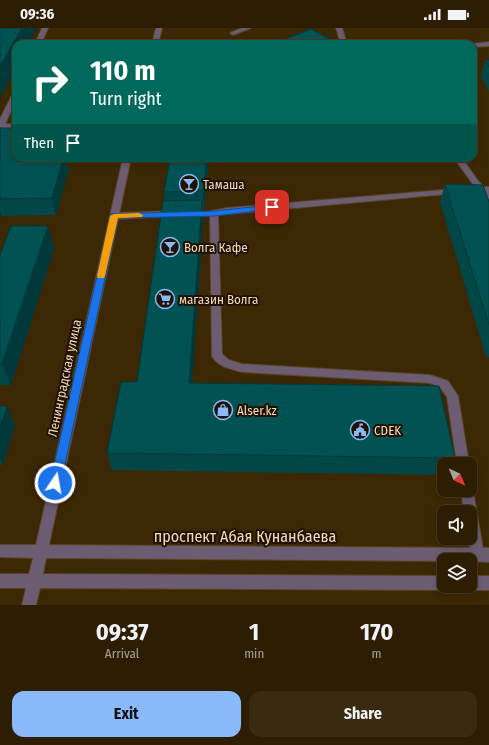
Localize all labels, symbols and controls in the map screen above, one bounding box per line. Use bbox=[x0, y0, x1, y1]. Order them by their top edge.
text: 09:36 bbox=[20, 5, 54, 23]
text: 110 m bbox=[90, 54, 156, 87]
icon: right bbox=[24, 56, 76, 108]
text: Turn right bbox=[90, 88, 162, 110]
icon: arrive bbox=[62, 132, 84, 154]
text: Then bbox=[24, 134, 54, 152]
bar icon: Тамаша bbox=[178, 173, 200, 195]
place label: Тамаша bbox=[203, 177, 245, 192]
pin bbox=[255, 190, 289, 224]
icon: arrive bbox=[261, 196, 283, 218]
bar icon: Волга Кафе bbox=[159, 236, 181, 258]
place label: Волга Кафе bbox=[184, 240, 248, 255]
supermarket icon: магазин Волга bbox=[154, 288, 176, 310]
place label: магазин Волга bbox=[179, 292, 258, 307]
street label: Ленинградская улица bbox=[45, 318, 84, 438]
shop icon: Alser.kz bbox=[212, 399, 234, 421]
place label: Alser.kz bbox=[237, 403, 277, 418]
public building icon: CDEK bbox=[349, 419, 371, 441]
place label: CDEK bbox=[374, 423, 401, 438]
north arrow bbox=[437, 457, 477, 497]
map controls bbox=[437, 457, 477, 593]
position arrow bbox=[34, 462, 76, 504]
button: sound bbox=[437, 505, 477, 545]
street label: проспект Абая Кунанбаева bbox=[154, 527, 336, 546]
button: layers bbox=[437, 553, 477, 593]
text: 09:37 bbox=[96, 618, 148, 646]
text: 1 bbox=[249, 618, 259, 646]
text: 170 bbox=[360, 618, 393, 646]
text: Arrival bbox=[105, 646, 139, 661]
text: min bbox=[244, 646, 264, 661]
text: m bbox=[372, 646, 382, 661]
button: Exit bbox=[12, 691, 241, 737]
button: Share bbox=[249, 691, 477, 737]

